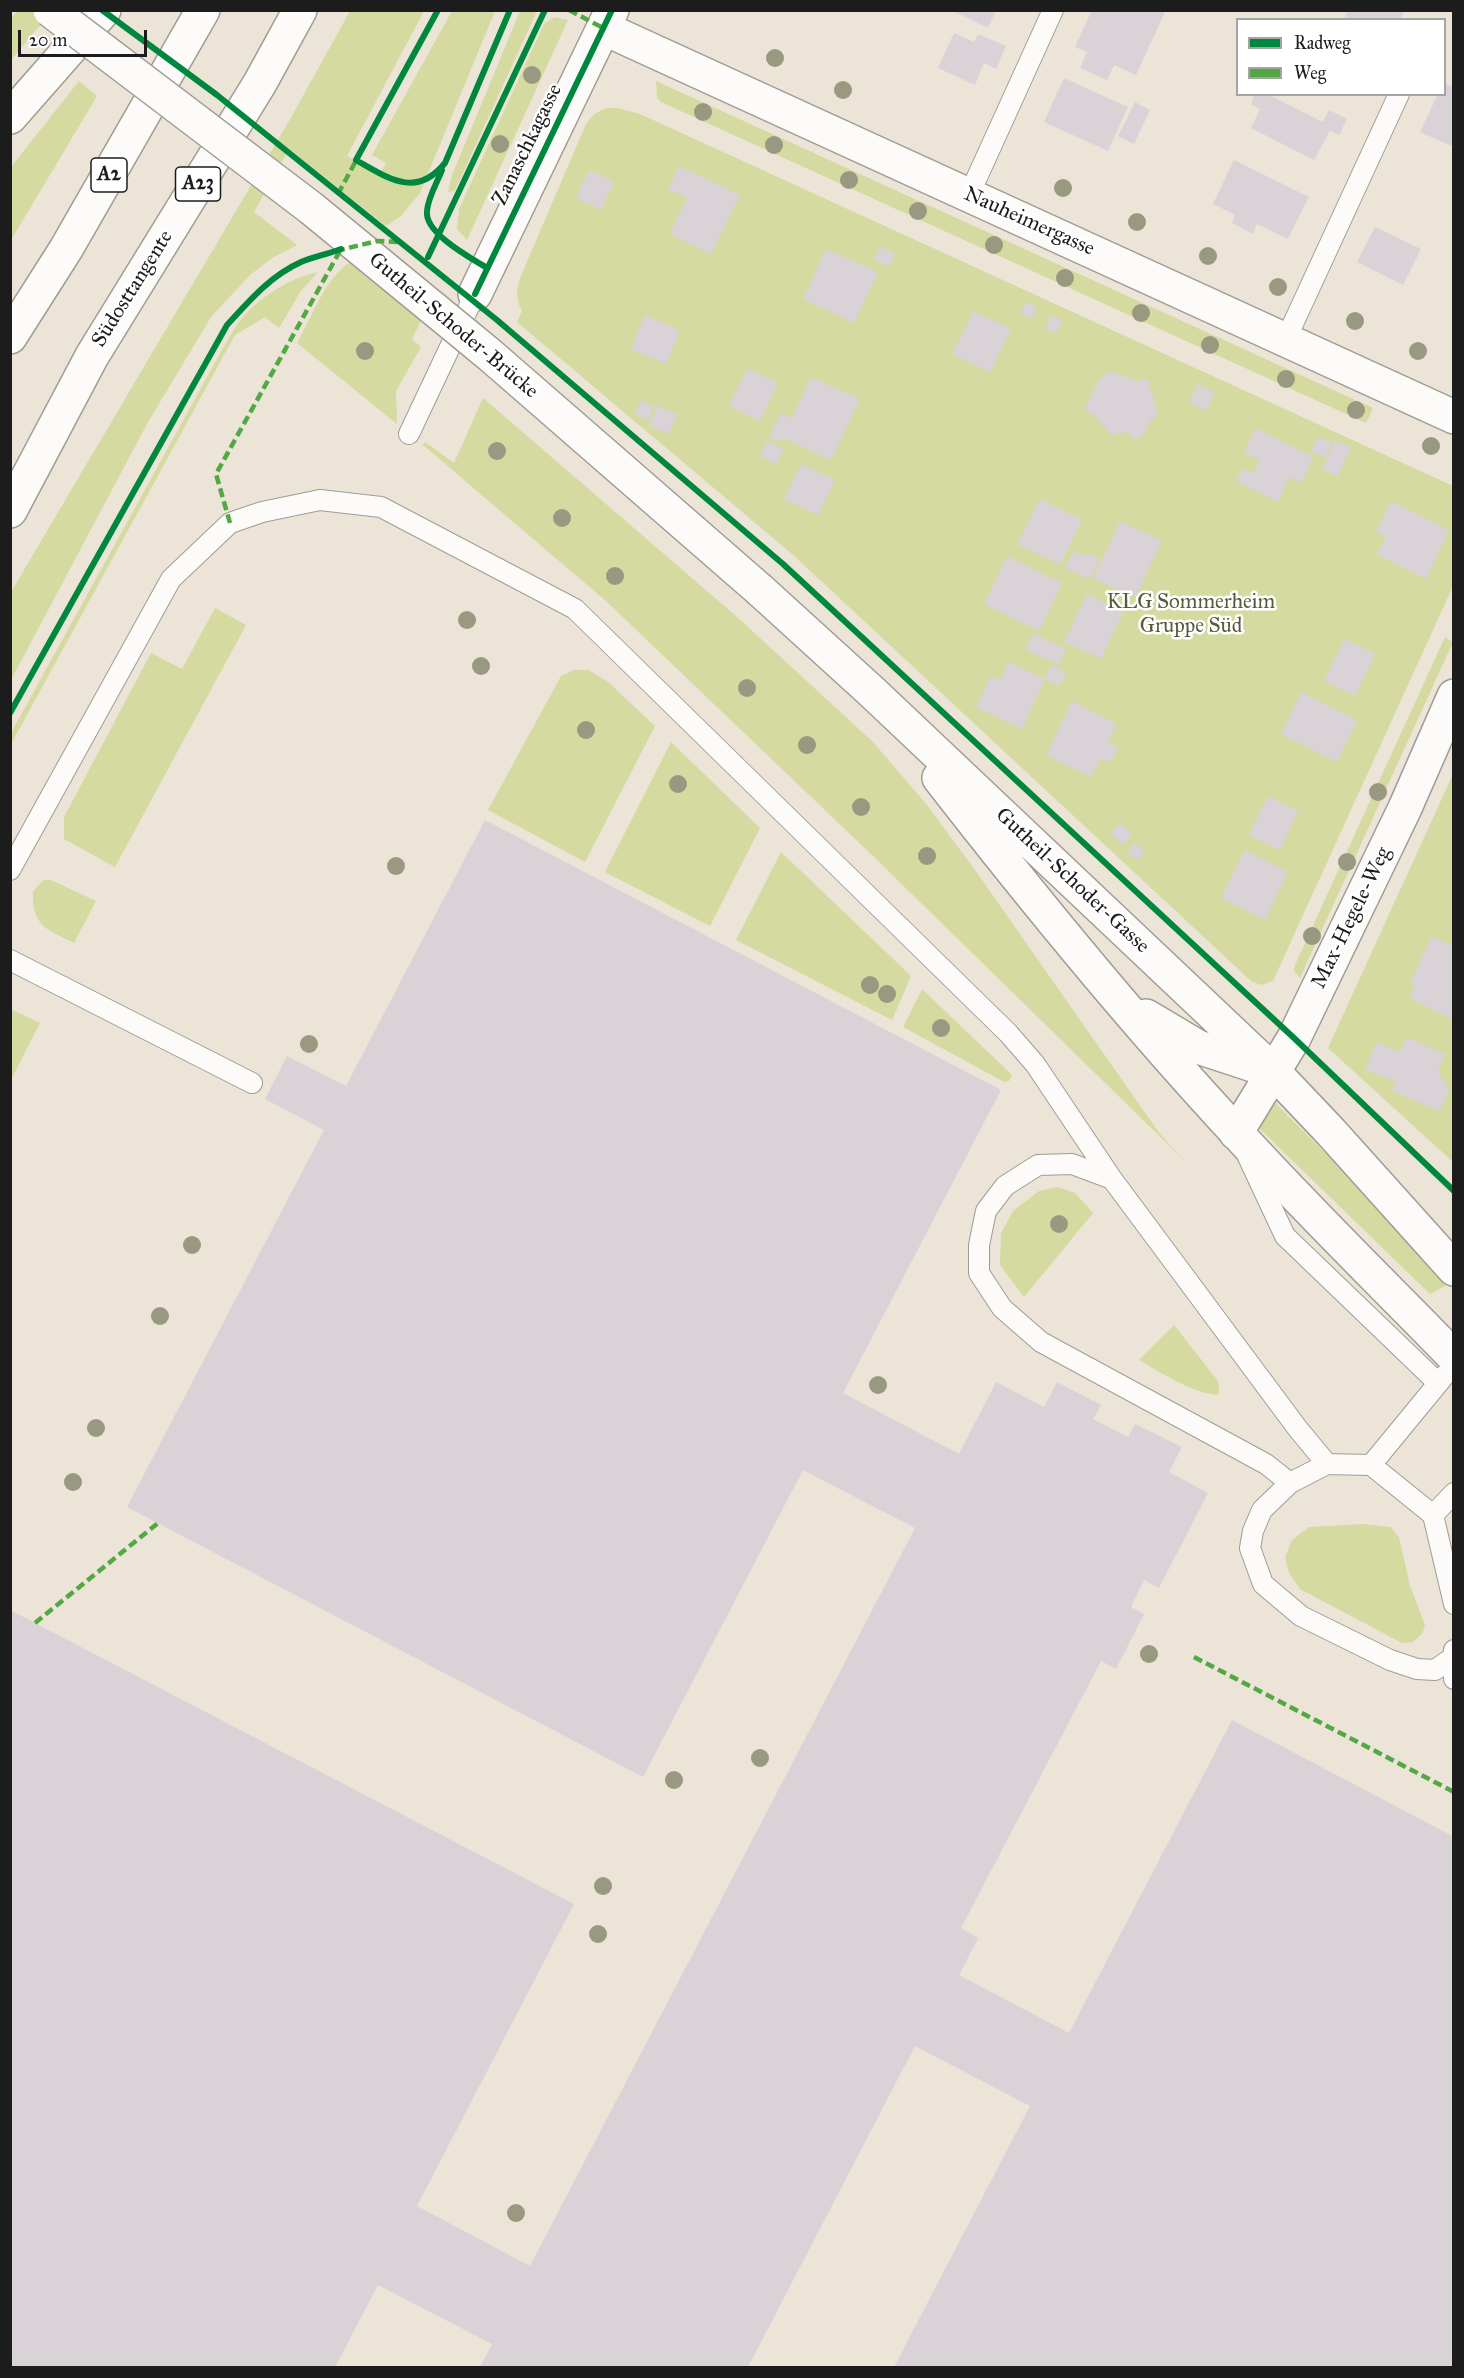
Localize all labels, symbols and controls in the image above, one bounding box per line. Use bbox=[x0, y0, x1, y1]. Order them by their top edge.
scale bar bbox=[21, 18, 150, 56]
legend bbox=[1236, 18, 1446, 96]
text: 20 m bbox=[29, 29, 67, 51]
text: Radweg bbox=[1294, 32, 1351, 54]
text: Weg bbox=[1294, 62, 1326, 84]
street label: Zanaschkagasse bbox=[488, 80, 568, 210]
road number: A2 bbox=[91, 158, 127, 192]
road number: A23 bbox=[176, 167, 220, 201]
street label: Nauheimergasse bbox=[960, 182, 1098, 262]
street label: Südosttangente bbox=[87, 226, 179, 352]
street label: Gutheil-Schoder-Brücke bbox=[363, 248, 543, 404]
park label: KLG Sommerheim Gruppe Süd bbox=[1107, 590, 1275, 640]
street label: Gutheil-Schoder-Gasse bbox=[990, 803, 1154, 959]
street label: Max-Hegele-Weg bbox=[1307, 843, 1397, 993]

